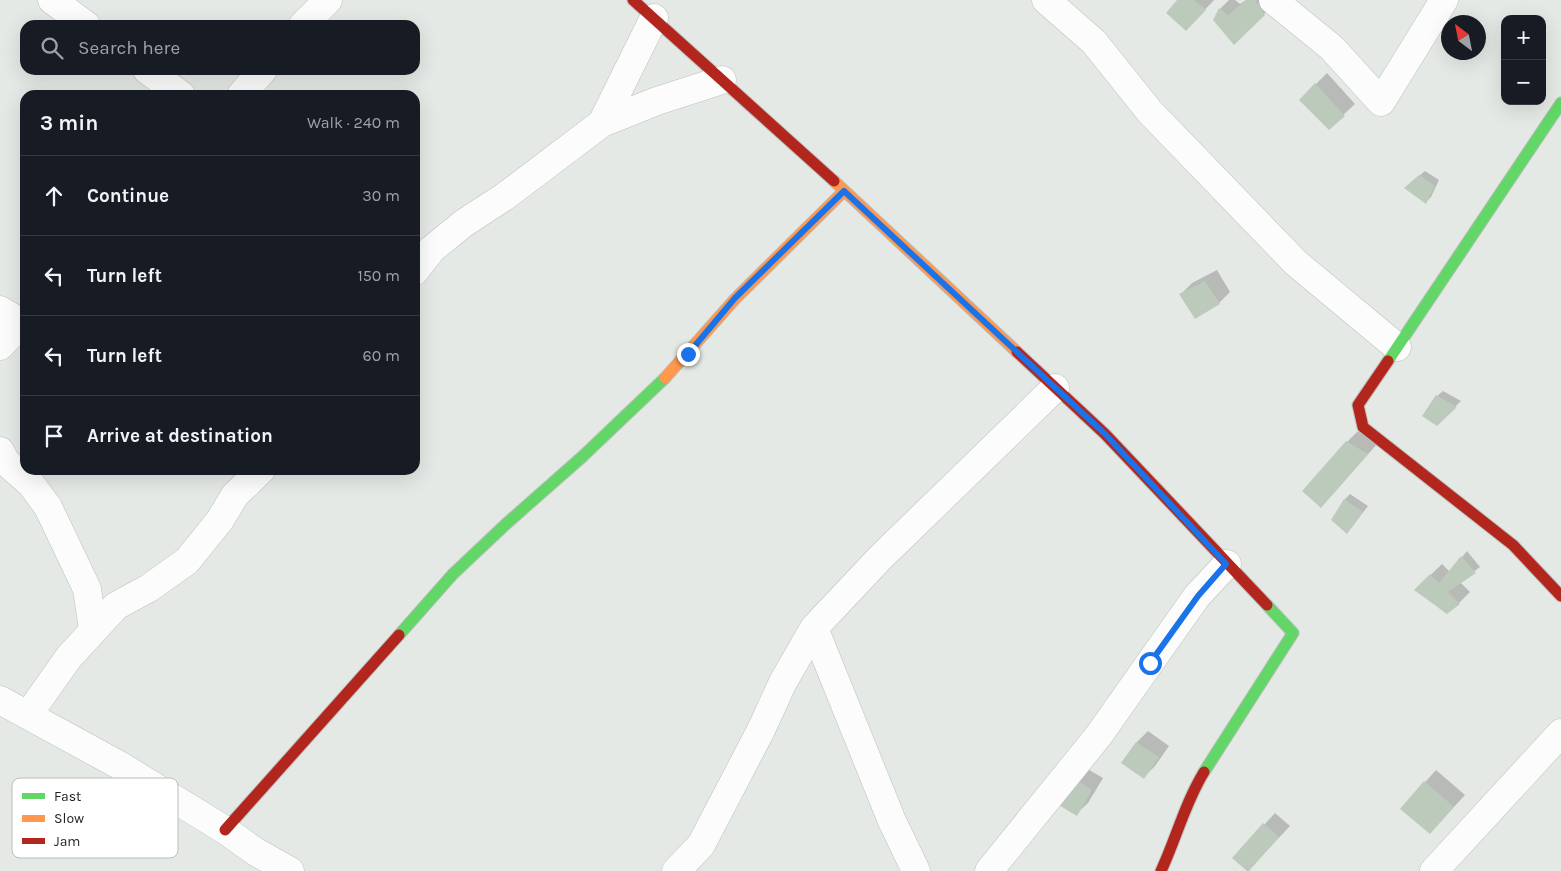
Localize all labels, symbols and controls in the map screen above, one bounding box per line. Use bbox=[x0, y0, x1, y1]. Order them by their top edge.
north arrow bbox=[1441, 15, 1486, 60]
map controls bbox=[1501, 15, 1546, 105]
button: + bbox=[1501, 15, 1546, 60]
search box bbox=[20, 20, 420, 75]
icon: search bbox=[38, 34, 66, 62]
text: Search here bbox=[78, 37, 180, 59]
button: − bbox=[1501, 60, 1546, 105]
text: 3 min bbox=[40, 111, 98, 135]
text: Walk · 240 m bbox=[307, 113, 400, 132]
icon: ahead bbox=[40, 182, 68, 210]
text: Continue bbox=[87, 185, 169, 207]
text: 30 m bbox=[362, 186, 400, 205]
icon: left bbox=[40, 262, 68, 290]
text: Turn left bbox=[87, 265, 162, 287]
text: 150 m bbox=[357, 266, 400, 285]
icon: left bbox=[40, 342, 68, 370]
route end bbox=[677, 343, 700, 366]
text: Turn left bbox=[87, 345, 162, 367]
text: 60 m bbox=[363, 346, 400, 365]
icon: arrive bbox=[40, 422, 68, 450]
text: Arrive at destination bbox=[87, 425, 273, 447]
route start bbox=[1139, 652, 1162, 675]
legend bbox=[12, 778, 178, 858]
text: Fast bbox=[54, 788, 81, 805]
text: Slow bbox=[54, 810, 84, 827]
text: Jam bbox=[54, 833, 80, 850]

